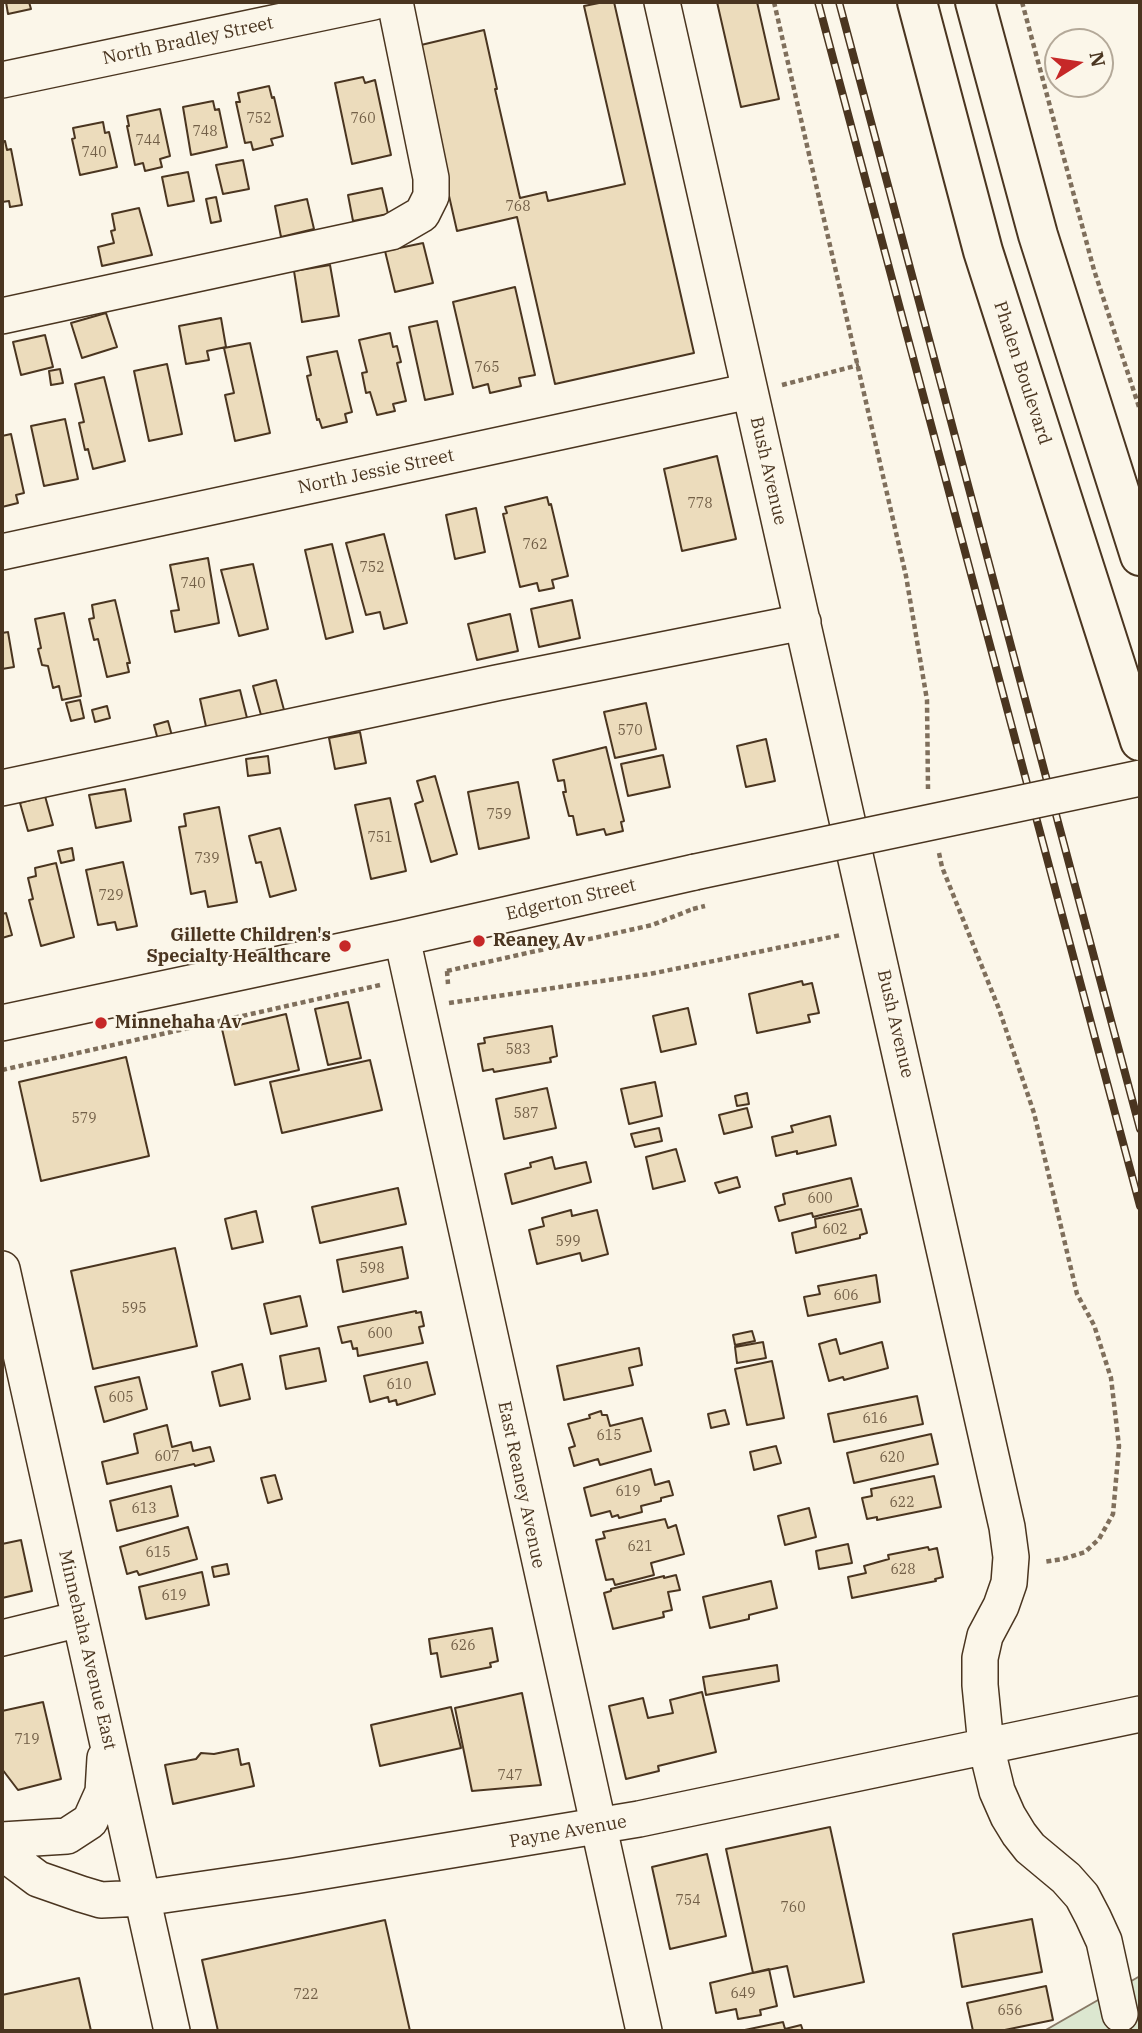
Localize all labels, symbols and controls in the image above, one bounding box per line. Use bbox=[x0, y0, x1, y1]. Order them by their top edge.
street label: North Bradley Street bbox=[101, 12, 275, 70]
north arrow bbox=[1044, 28, 1114, 98]
text: N bbox=[1084, 49, 1111, 69]
house number: 752 bbox=[246, 111, 272, 127]
house number: 760 bbox=[350, 111, 376, 127]
house number: 748 bbox=[192, 124, 218, 140]
house number: 744 bbox=[135, 133, 161, 149]
house number: 740 bbox=[81, 145, 107, 161]
house number: 768 bbox=[505, 199, 531, 215]
street label: Phalen Boulevard bbox=[989, 299, 1055, 447]
house number: 765 bbox=[474, 360, 500, 376]
street label: Bush Avenue bbox=[745, 415, 791, 527]
street label: North Jessie Street bbox=[296, 445, 456, 499]
house number: 778 bbox=[687, 496, 713, 512]
house number: 762 bbox=[522, 537, 548, 553]
house number: 752 bbox=[359, 560, 385, 576]
house number: 740 bbox=[180, 576, 206, 592]
house number: 570 bbox=[617, 723, 643, 739]
house number: 759 bbox=[486, 807, 512, 823]
house number: 751 bbox=[367, 830, 393, 846]
house number: 739 bbox=[194, 851, 220, 867]
street label: Edgerton Street bbox=[504, 875, 638, 925]
house number: 729 bbox=[98, 888, 124, 904]
place label: Gillette Children's Specialty Healthcare bbox=[147, 925, 331, 968]
place label: Reaney Av bbox=[493, 930, 585, 952]
marker: Reaney Av bbox=[471, 933, 487, 949]
marker: Gillette Children's Specialty Healthcare bbox=[337, 938, 353, 954]
street label: Bush Avenue bbox=[872, 968, 918, 1080]
place label: Minnehaha Av bbox=[115, 1012, 242, 1034]
marker: Minnehaha Av bbox=[93, 1015, 109, 1031]
house number: 583 bbox=[505, 1042, 531, 1058]
house number: 587 bbox=[513, 1106, 539, 1122]
house number: 579 bbox=[71, 1111, 97, 1127]
house number: 600 bbox=[807, 1191, 833, 1207]
house number: 602 bbox=[822, 1222, 848, 1238]
house number: 599 bbox=[555, 1234, 581, 1250]
house number: 598 bbox=[359, 1261, 385, 1277]
house number: 606 bbox=[833, 1288, 859, 1304]
house number: 595 bbox=[121, 1301, 147, 1317]
house number: 600 bbox=[367, 1326, 393, 1342]
house number: 610 bbox=[386, 1377, 412, 1393]
house number: 605 bbox=[108, 1390, 134, 1406]
street label: East Reaney Avenue bbox=[493, 1400, 549, 1570]
house number: 616 bbox=[862, 1411, 888, 1427]
house number: 615 bbox=[596, 1428, 622, 1444]
house number: 607 bbox=[154, 1449, 180, 1465]
house number: 620 bbox=[879, 1450, 905, 1466]
house number: 619 bbox=[615, 1484, 641, 1500]
house number: 622 bbox=[889, 1495, 915, 1511]
house number: 613 bbox=[131, 1501, 157, 1517]
house number: 621 bbox=[627, 1539, 653, 1555]
house number: 615 bbox=[145, 1545, 171, 1561]
street label: Minnehaha Avenue East bbox=[54, 1548, 120, 1752]
house number: 628 bbox=[890, 1562, 916, 1578]
house number: 619 bbox=[161, 1588, 187, 1604]
house number: 626 bbox=[450, 1638, 476, 1654]
house number: 719 bbox=[14, 1732, 40, 1748]
house number: 747 bbox=[497, 1768, 523, 1784]
street label: Payne Avenue bbox=[508, 1811, 628, 1853]
house number: 754 bbox=[675, 1893, 701, 1909]
house number: 760 bbox=[780, 1900, 806, 1916]
house number: 649 bbox=[730, 1986, 756, 2002]
house number: 722 bbox=[293, 1987, 319, 2003]
house number: 656 bbox=[997, 2003, 1023, 2019]

